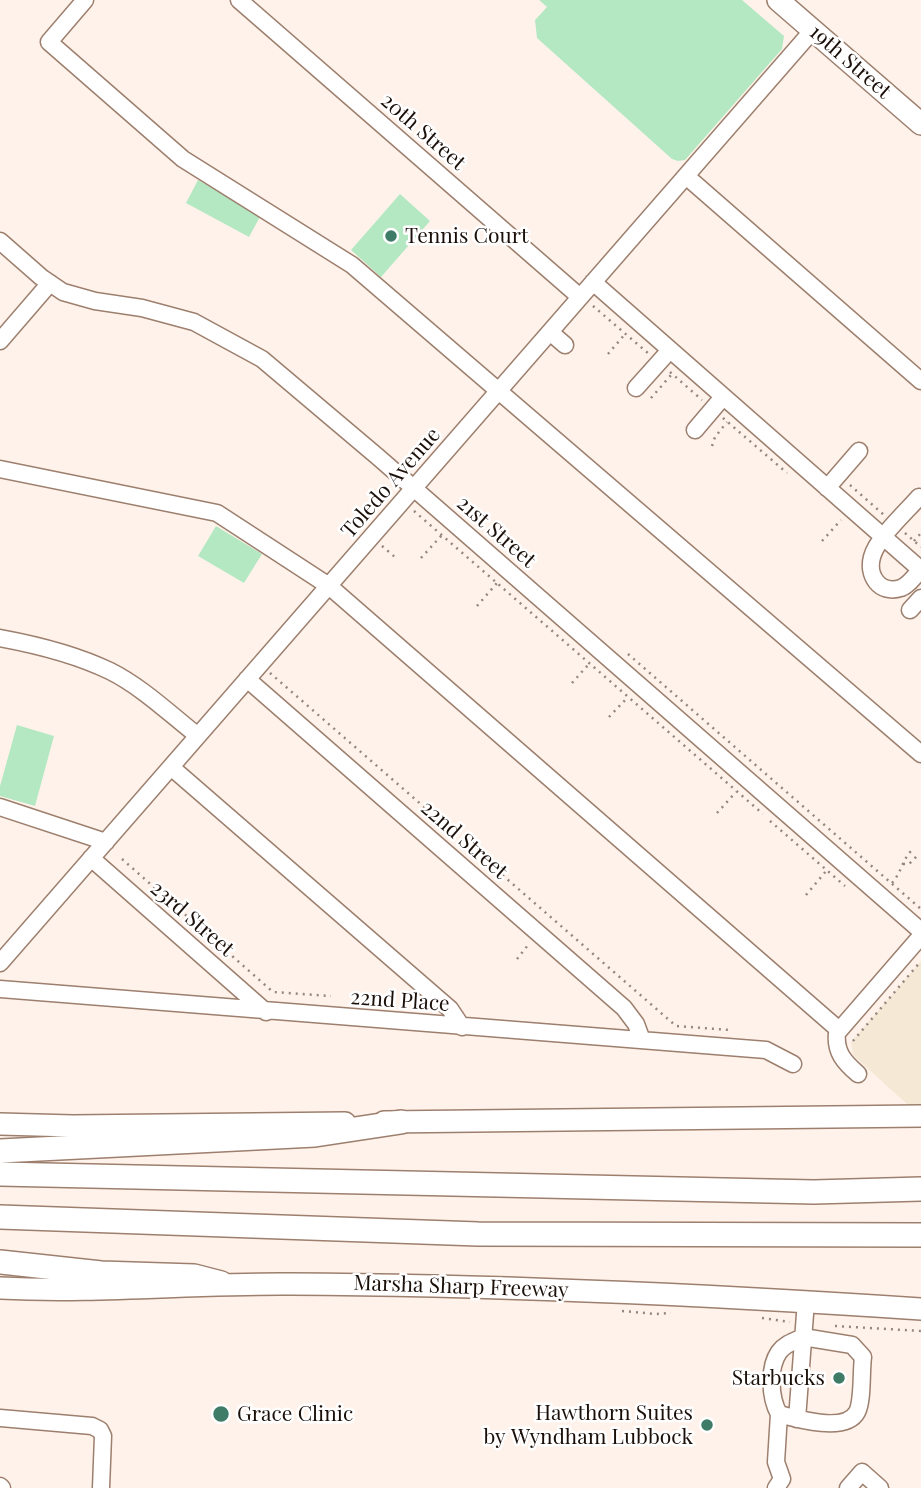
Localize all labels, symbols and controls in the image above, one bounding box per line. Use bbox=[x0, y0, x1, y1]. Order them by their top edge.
street label: 19th Street bbox=[804, 20, 896, 104]
street label: 20th Street bbox=[375, 88, 471, 176]
place label: Tennis Court bbox=[405, 223, 529, 249]
marker: Tennis Court bbox=[383, 228, 399, 244]
street label: Toledo Avenue bbox=[336, 423, 446, 543]
street label: 21st Street bbox=[451, 491, 541, 573]
street label: 22nd Street bbox=[416, 796, 512, 884]
street label: 23rd Street bbox=[145, 876, 239, 962]
street label: 22nd Place bbox=[350, 985, 450, 1017]
street label: Marsha Sharp Freeway bbox=[353, 1271, 569, 1303]
place label: Starbucks bbox=[732, 1365, 825, 1391]
marker: Starbucks bbox=[831, 1370, 847, 1386]
place label: Hawthorn Suites by Wyndham Lubbock bbox=[483, 1400, 693, 1450]
place label: Grace Clinic bbox=[237, 1401, 353, 1427]
marker: Grace Clinic bbox=[211, 1404, 231, 1424]
marker: Hawthorn Suites by Wyndham Lubbock bbox=[699, 1417, 715, 1433]

